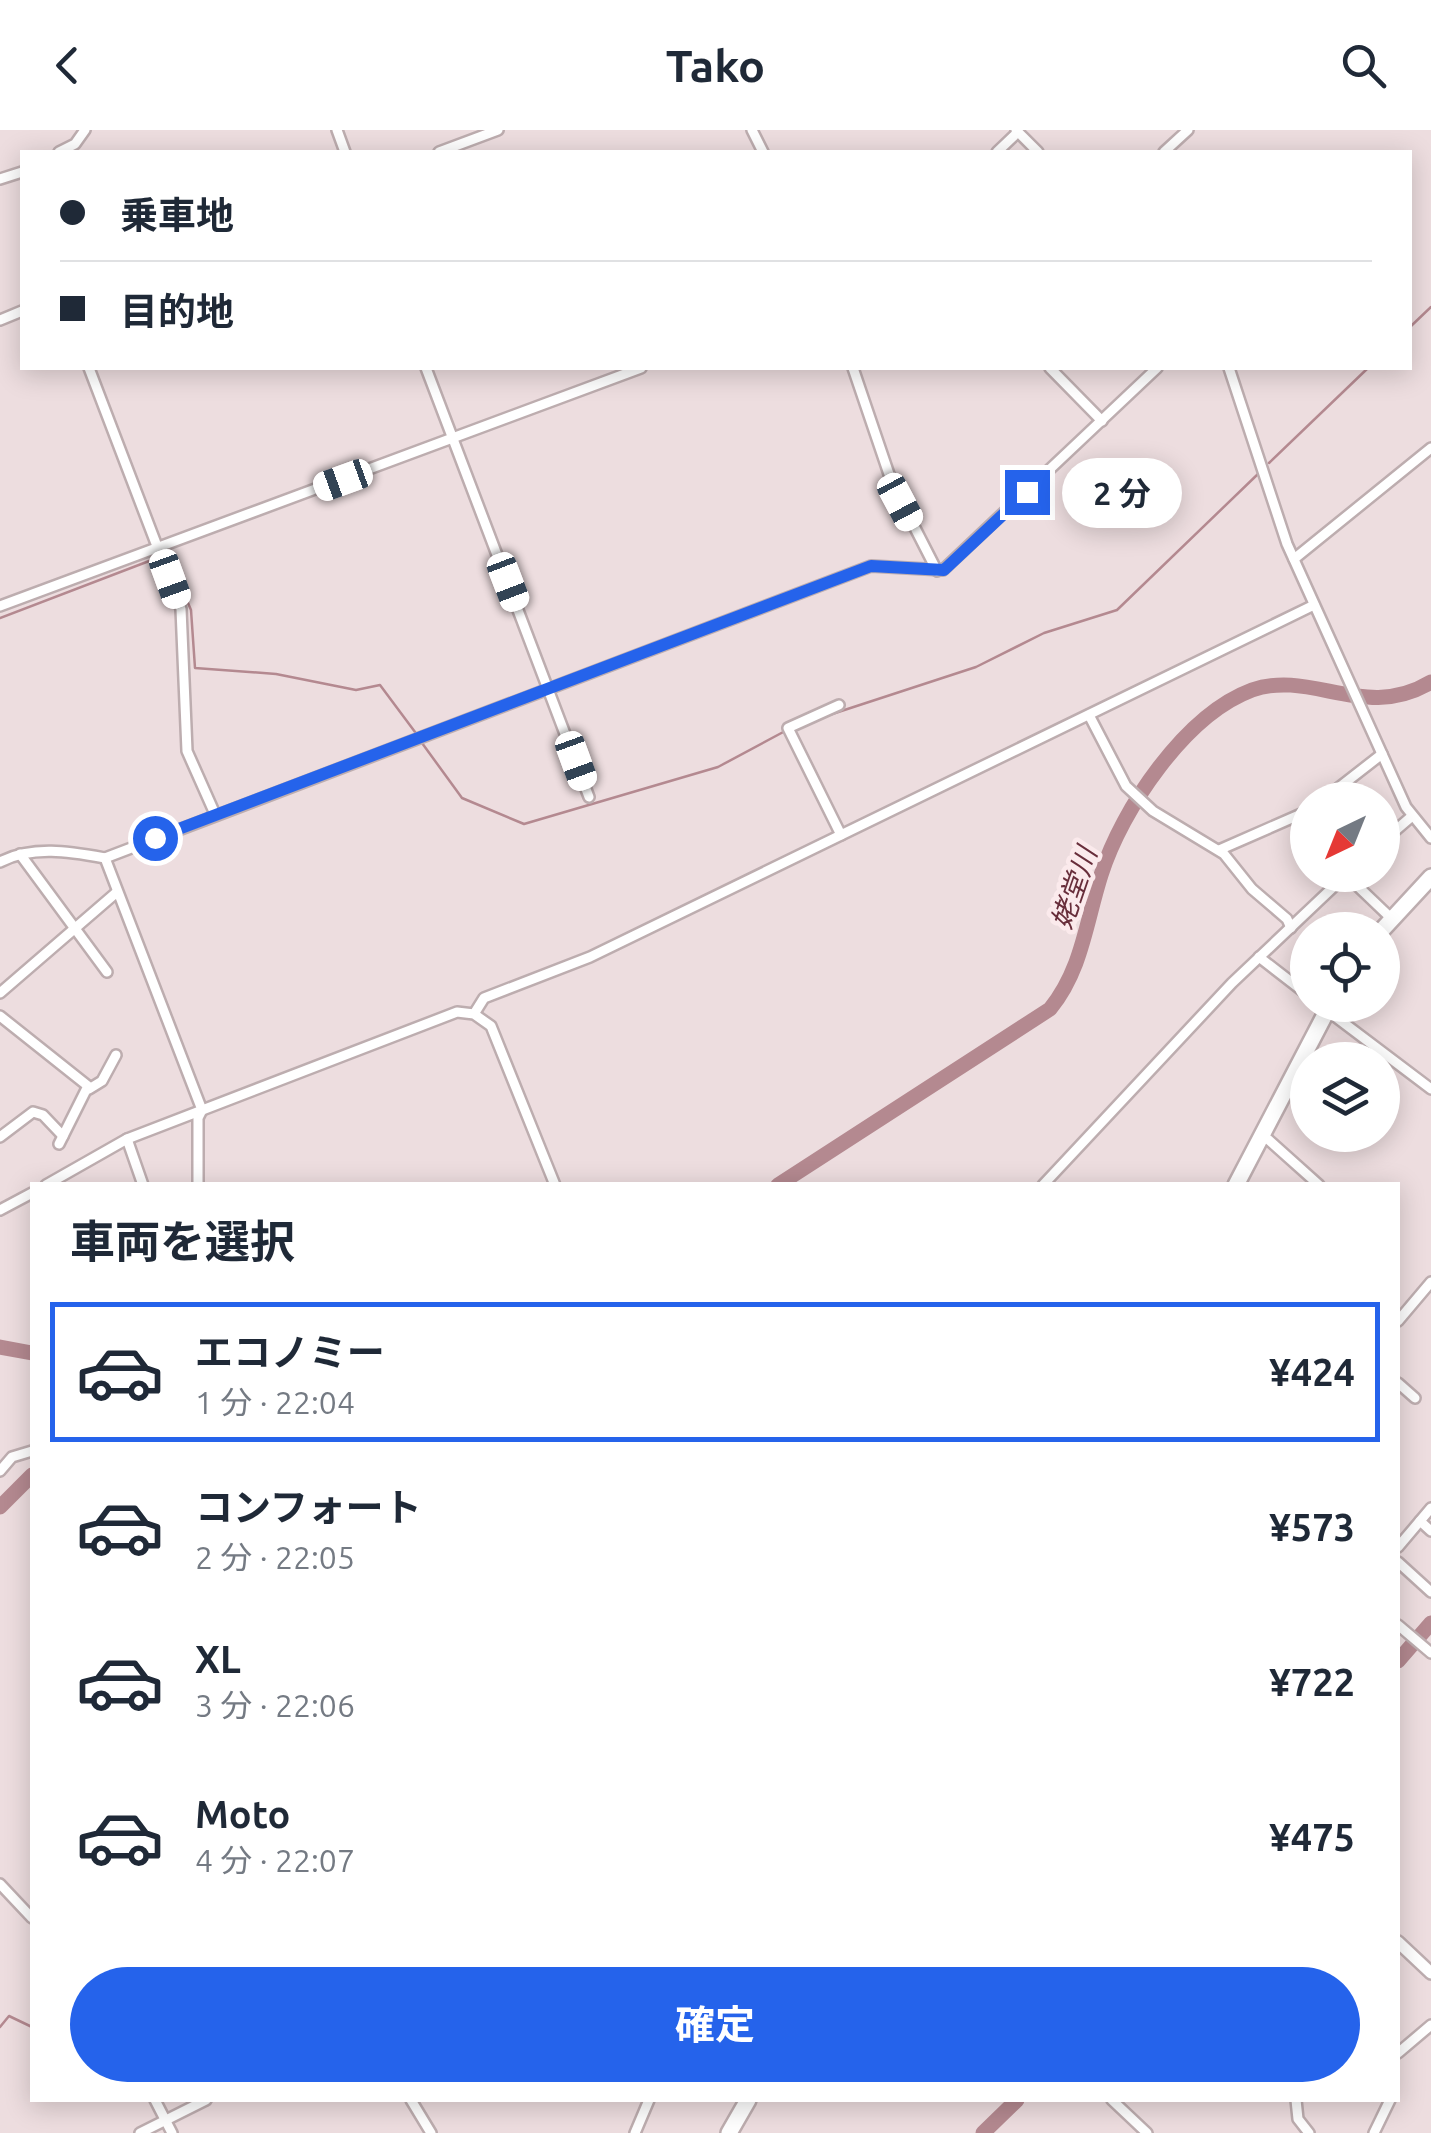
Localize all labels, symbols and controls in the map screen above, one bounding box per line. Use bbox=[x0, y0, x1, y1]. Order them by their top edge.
icon: back bbox=[40, 38, 95, 93]
icon: search bbox=[1336, 38, 1391, 93]
text: Tako bbox=[666, 40, 765, 91]
text: 乗車地 bbox=[120, 194, 234, 236]
text: 目的地 bbox=[120, 290, 234, 332]
car bbox=[310, 456, 376, 504]
callout: 2 分 bbox=[1062, 457, 1182, 527]
car bbox=[873, 468, 927, 536]
route end bbox=[1005, 470, 1050, 515]
text: 2 分 bbox=[1093, 475, 1151, 511]
car bbox=[146, 546, 194, 612]
car bbox=[483, 549, 533, 615]
car bbox=[552, 728, 600, 794]
north arrow bbox=[1290, 782, 1400, 892]
map controls bbox=[1290, 782, 1400, 1152]
route start bbox=[133, 816, 178, 861]
water label: 姥堂川 bbox=[1045, 840, 1103, 933]
button: locate bbox=[1290, 912, 1400, 1022]
button: layers bbox=[1290, 1042, 1400, 1152]
text: 車両を選択 bbox=[70, 1216, 295, 1267]
icon: car bbox=[75, 1327, 165, 1417]
text: エコノミー bbox=[195, 1331, 385, 1373]
text: ¥424 bbox=[1269, 1351, 1355, 1393]
text: 1 分 · 22:04 bbox=[195, 1384, 355, 1420]
icon: car bbox=[75, 1482, 165, 1572]
text: コンフォート bbox=[195, 1486, 422, 1528]
text: ¥573 bbox=[1269, 1506, 1355, 1548]
text: 2 分 · 22:05 bbox=[195, 1539, 355, 1575]
icon: car bbox=[75, 1637, 165, 1727]
text: XL bbox=[195, 1638, 241, 1680]
text: ¥722 bbox=[1269, 1661, 1355, 1703]
text: 3 分 · 22:06 bbox=[195, 1687, 355, 1723]
icon: car bbox=[75, 1792, 165, 1882]
text: Moto bbox=[195, 1793, 290, 1835]
text: ¥475 bbox=[1269, 1816, 1355, 1858]
text: 4 分 · 22:07 bbox=[195, 1842, 355, 1878]
button: 確定 bbox=[70, 1967, 1360, 2082]

